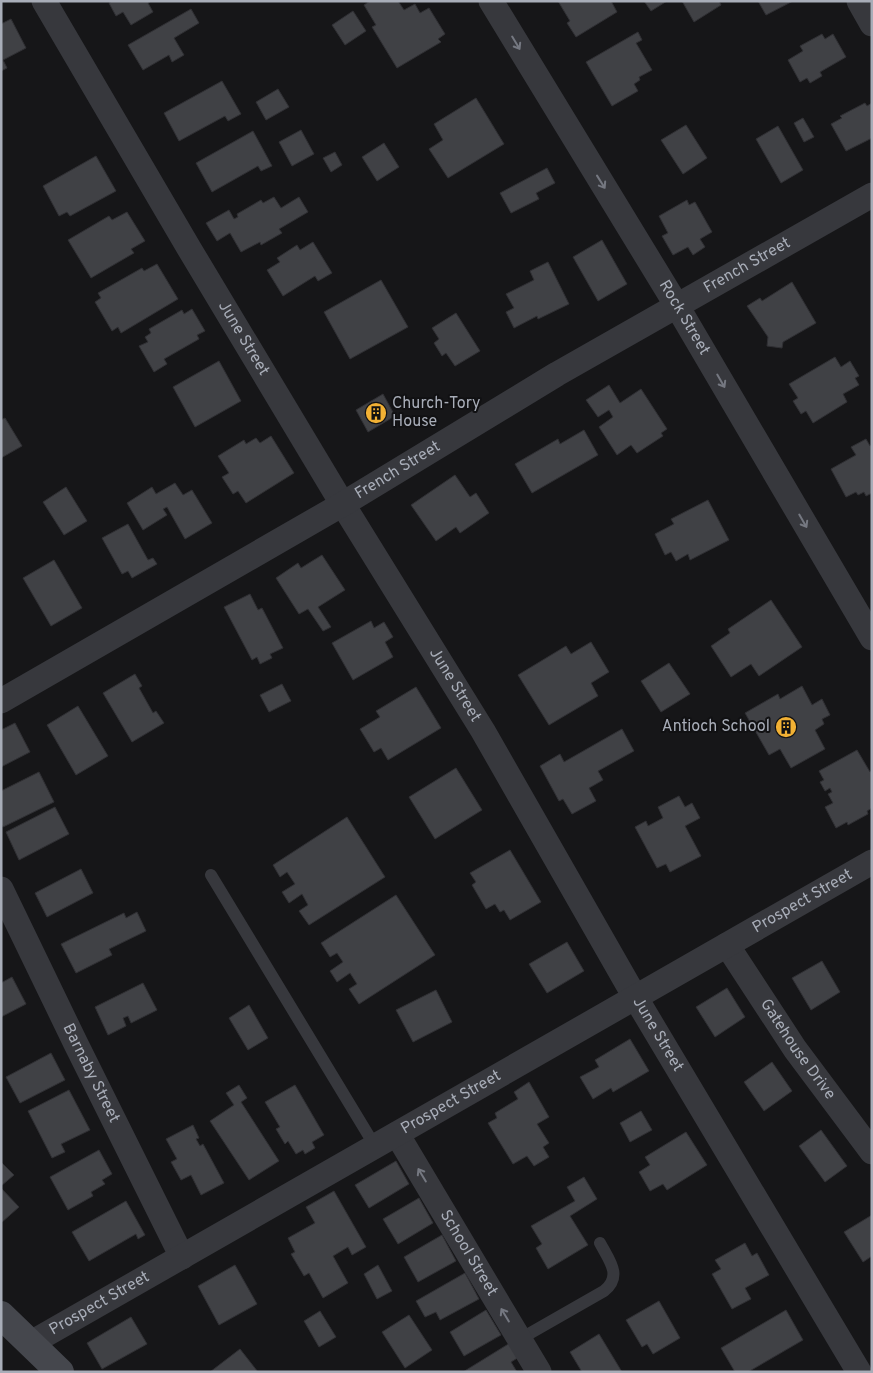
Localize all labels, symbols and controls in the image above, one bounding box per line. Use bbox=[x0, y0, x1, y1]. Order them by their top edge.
one-way arrow bbox=[511, 36, 521, 51]
one-way arrow bbox=[596, 174, 606, 188]
street label: French Street bbox=[700, 233, 794, 298]
street label: Rock Street bbox=[654, 277, 714, 359]
street label: June Street bbox=[213, 298, 273, 380]
one-way arrow bbox=[716, 373, 726, 388]
place label: Church-Tory House bbox=[392, 394, 480, 432]
building icon: Church-Tory House bbox=[364, 401, 388, 425]
street label: French Street bbox=[352, 437, 444, 504]
one-way arrow bbox=[798, 514, 808, 529]
street label: June Street bbox=[424, 644, 485, 726]
building icon: Antioch School bbox=[774, 715, 798, 739]
place label: Antioch School bbox=[662, 717, 770, 737]
street label: Prospect Street bbox=[749, 865, 856, 938]
street label: June Street bbox=[628, 993, 688, 1076]
street label: Gatehouse Drive bbox=[755, 995, 840, 1104]
street label: Barnaby Street bbox=[58, 1020, 124, 1126]
street label: Prospect Street bbox=[397, 1066, 505, 1139]
one-way arrow bbox=[417, 1168, 427, 1183]
street label: School Street bbox=[435, 1207, 502, 1300]
street label: Prospect Street bbox=[46, 1267, 153, 1340]
one-way arrow bbox=[500, 1308, 510, 1322]

